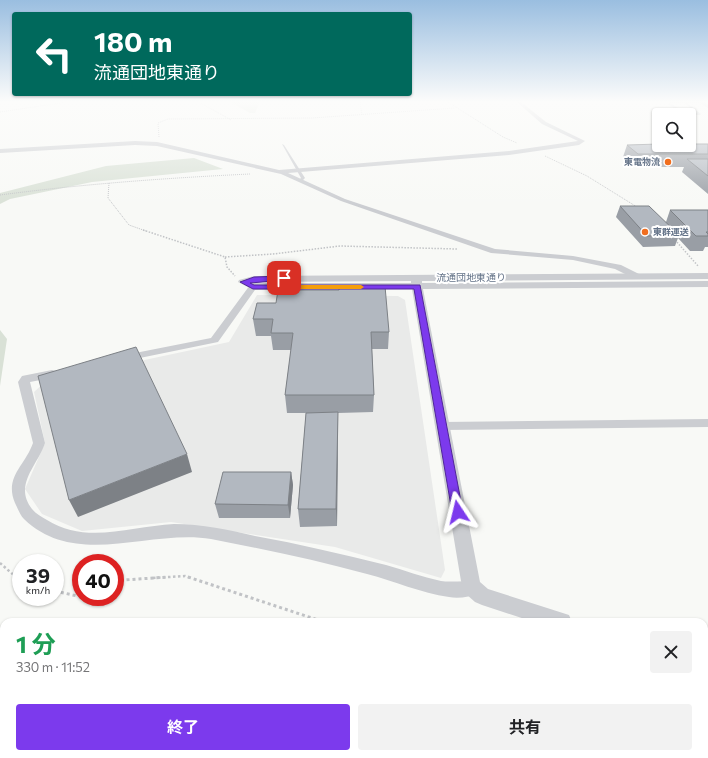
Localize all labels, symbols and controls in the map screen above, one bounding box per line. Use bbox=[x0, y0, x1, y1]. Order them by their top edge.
text: 180 m bbox=[94, 24, 172, 58]
icon: left bbox=[28, 28, 80, 80]
text: 流通団地東通り bbox=[94, 61, 220, 83]
map controls bbox=[652, 108, 696, 152]
button: search bbox=[652, 108, 696, 152]
place label: 東電物流 bbox=[624, 156, 660, 167]
marker: 東電物流 bbox=[663, 157, 673, 167]
place label: 東群運送 bbox=[653, 226, 689, 237]
marker: 東群運送 bbox=[640, 227, 650, 237]
pin bbox=[267, 261, 301, 295]
icon: arrive bbox=[273, 267, 295, 289]
street label: 流通団地東通り bbox=[436, 271, 506, 283]
position arrow bbox=[437, 491, 479, 533]
speed limit sign: 40 bbox=[72, 554, 124, 606]
text: 39 bbox=[26, 563, 50, 587]
text: km/h bbox=[26, 584, 50, 596]
text: 1 分 bbox=[16, 629, 55, 658]
button: close bbox=[650, 631, 692, 673]
text: 330 m · 11:52 bbox=[16, 659, 90, 675]
button: 終了 bbox=[16, 704, 350, 750]
button: 共有 bbox=[358, 704, 692, 750]

